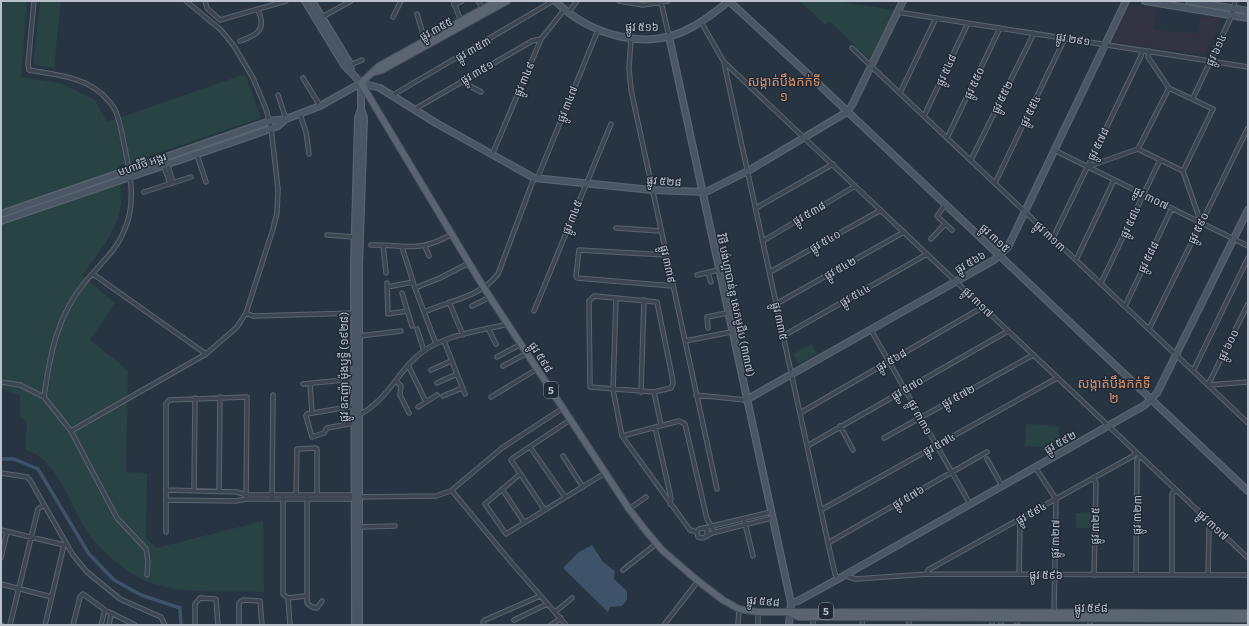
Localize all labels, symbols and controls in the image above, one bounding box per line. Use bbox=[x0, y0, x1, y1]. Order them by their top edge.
street label: ផ្លូវ ៣៥៥ bbox=[417, 14, 457, 47]
street label: ផ្លូវ ៥១៦ bbox=[625, 20, 659, 37]
street label: ផ្លូវ ២៩១ bbox=[1054, 29, 1091, 52]
street label: ផ្លូវ ៦១៤ bbox=[1203, 32, 1232, 70]
street label: ផ្លូវ ៣៥៣ bbox=[453, 33, 495, 68]
street label: ផ្លូវ ៥៤៨ bbox=[933, 52, 962, 90]
street label: ផ្លូវ ៣៥១ bbox=[458, 57, 498, 90]
street label: ផ្លូវ ៣៤៩ bbox=[510, 60, 540, 100]
street label: ផ្លូវ ៥៥០ bbox=[961, 65, 990, 103]
district label: សង្កាត់បឹងកក់ទី ១ bbox=[747, 73, 821, 104]
street label: ផ្លូវ ៥៥២ bbox=[988, 78, 1019, 117]
street label: ផ្លូវ ៣៤៧ bbox=[553, 84, 584, 125]
street label: ផ្លូវ ៥៥៤ bbox=[1016, 93, 1047, 131]
street label: ផ្លូវ ៥៧៨ bbox=[1084, 125, 1115, 164]
street label: មហាវិថី អង្គរ bbox=[116, 149, 168, 179]
street label: ផ្លូវ ៥២៨ bbox=[646, 173, 682, 192]
street label: ផ្លូវ ៣០៧ bbox=[1130, 183, 1171, 215]
street label: ផ្លូវ ៣៤៥ bbox=[559, 198, 588, 238]
street label: ផ្លូវ ៥៣៨ bbox=[790, 198, 830, 231]
street label: ផ្លូវ ៥៨៤ bbox=[1117, 204, 1146, 242]
street label: ផ្លូវ ៥៩០ bbox=[1184, 210, 1215, 248]
street label: ផ្លូវ ៣១៣ bbox=[1029, 218, 1069, 257]
street label: ផ្លូវ ៣១៥ bbox=[975, 221, 1013, 258]
street label: ផ្លូវ ៥៤០ bbox=[807, 227, 845, 258]
street label: វិថី បង់ហ្គាបាន់ឌូ សេកមូជីប (៣៣៧) bbox=[714, 232, 758, 378]
street label: ផ្លូវ ៥៨៨ bbox=[1134, 239, 1165, 277]
street label: ផ្លូវ ៣៣៩ bbox=[654, 244, 679, 285]
street label: ផ្លូវ ៥៦៦ bbox=[952, 248, 990, 279]
street label: ផ្លូវ ៥៤២ bbox=[821, 253, 860, 285]
street label: ផ្លូវ ៥៤៤ bbox=[837, 281, 875, 312]
street label: ផ្លូវ ៣១៧ bbox=[957, 284, 996, 322]
street label: ផ្លូវ ៣៣៥ bbox=[766, 301, 791, 342]
street label: ផ្លូវ ឧកញ៉ា ម៉ុងឫទ្ធី (១៩២៨) bbox=[337, 312, 354, 422]
street label: ផ្លូវ ៦០០ bbox=[1214, 327, 1245, 365]
street label: ផ្លូវ ៥៩៨ bbox=[523, 339, 556, 377]
street label: ផ្លូវ ៥៦៨ bbox=[873, 346, 911, 377]
street label: ផ្លូវ ៥៧០ bbox=[888, 373, 927, 406]
district label: សង្កាត់បឹងកក់ទី ២ bbox=[1077, 375, 1151, 406]
street label: ផ្លូវ ៥៧២ bbox=[939, 381, 979, 414]
road number: 5 bbox=[544, 382, 558, 398]
street label: ផ្លូវ ៣៣១ bbox=[902, 397, 935, 439]
street label: ផ្លូវ ៥៩២ bbox=[1041, 427, 1080, 459]
street label: ផ្លូវ ៥៧៤ bbox=[920, 429, 959, 462]
street label: ផ្លូវ ៥៧៦ bbox=[889, 482, 928, 515]
street label: ផ្លូវ ៣២៣ bbox=[1130, 495, 1148, 535]
street label: ផ្លូវ ៥៩៤ bbox=[1013, 499, 1051, 530]
street label: ផ្លូវ ៣២៥ bbox=[1088, 507, 1106, 545]
street label: ផ្លូវ ៣១៧ bbox=[1192, 507, 1232, 545]
street label: ផ្លូវ ៣២៧ bbox=[1048, 519, 1066, 559]
street label: ផ្លូវ ៥៩៦ bbox=[1029, 568, 1063, 585]
street label: ផ្លូវ ៥៩៨ bbox=[745, 593, 780, 613]
street label: ផ្លូវ ៥៩៨ bbox=[1074, 601, 1108, 618]
road number: 5 bbox=[819, 603, 833, 619]

